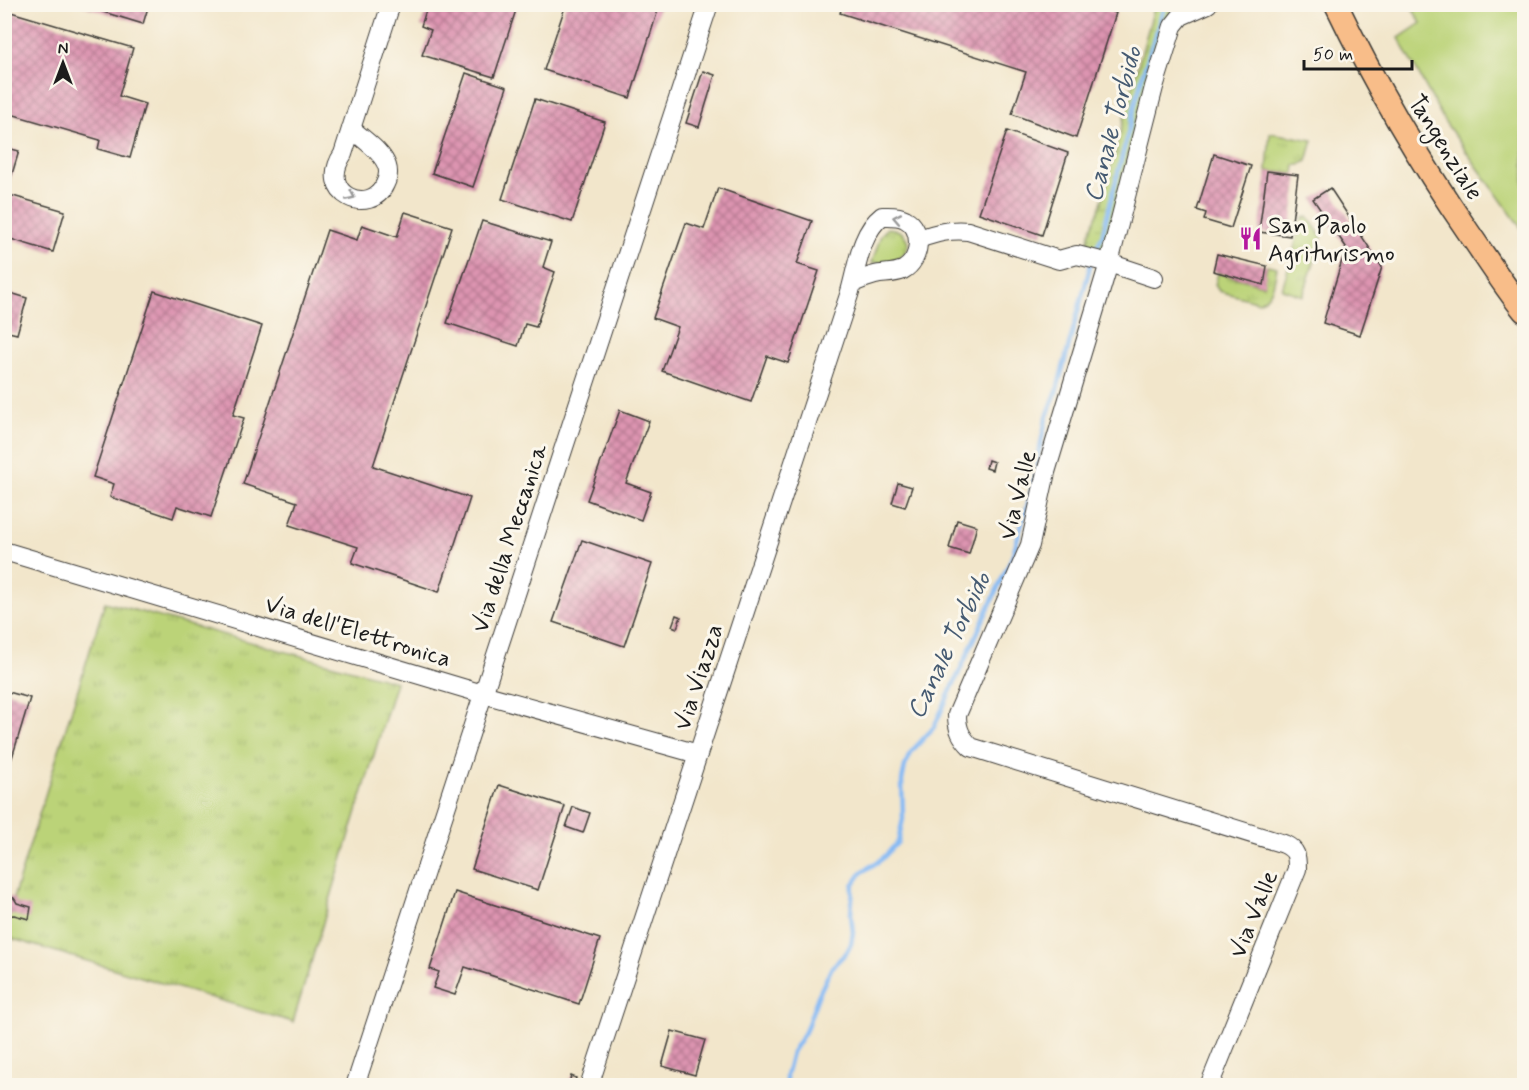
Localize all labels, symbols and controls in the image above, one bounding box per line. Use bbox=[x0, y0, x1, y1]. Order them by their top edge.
north arrow bbox=[33, 33, 93, 93]
scale bar bbox=[1304, 33, 1412, 71]
text: N bbox=[58, 39, 68, 60]
water label: Canale Torbido bbox=[1077, 42, 1151, 206]
text: 50 m bbox=[1313, 43, 1353, 67]
street label: Tangenziale bbox=[1398, 89, 1489, 208]
one-way arrow bbox=[345, 189, 356, 201]
place label: San Paolo Agriturismo bbox=[1268, 211, 1395, 270]
one-way arrow bbox=[892, 212, 902, 225]
restaurant icon: San Paolo Agriturismo bbox=[1237, 226, 1263, 252]
street label: Via della Meccanica bbox=[465, 440, 556, 637]
street label: Via Valle bbox=[992, 447, 1045, 544]
water label: Canale Torbido bbox=[900, 566, 1000, 725]
street label: Via dell'Elettronica bbox=[261, 589, 454, 675]
street label: Via Viazza bbox=[668, 620, 731, 735]
street label: Via Valle bbox=[1223, 866, 1286, 963]

